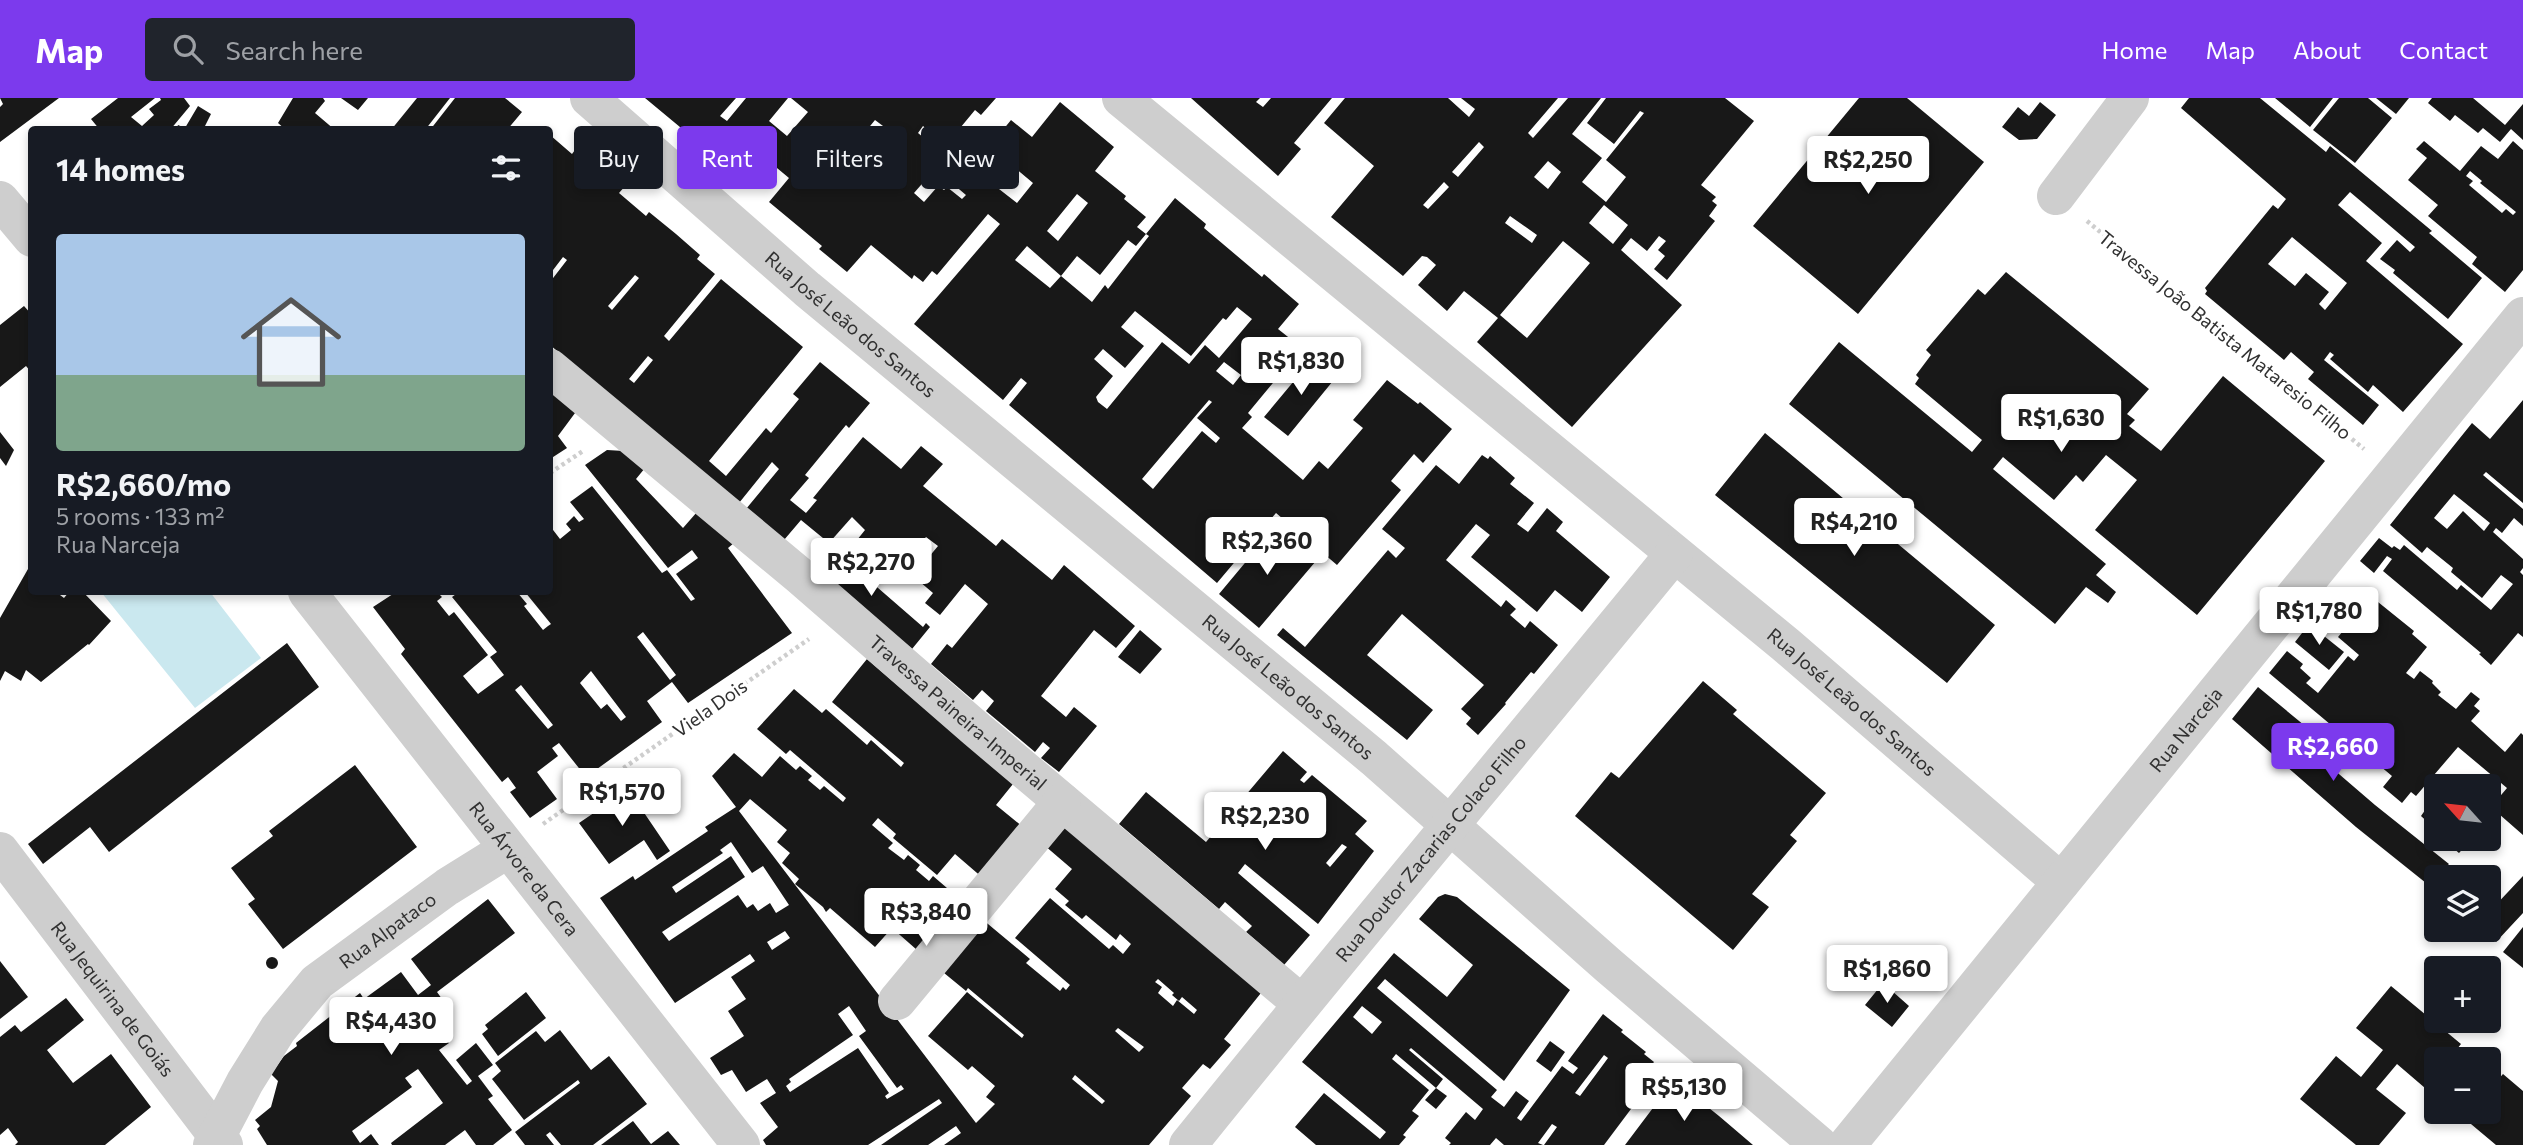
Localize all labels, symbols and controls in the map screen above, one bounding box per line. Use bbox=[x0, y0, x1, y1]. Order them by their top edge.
search box bbox=[145, 18, 635, 81]
text: Map bbox=[35, 29, 103, 70]
icon: search bbox=[169, 30, 207, 68]
text: Search here bbox=[225, 34, 363, 65]
text: Home bbox=[2102, 35, 2168, 64]
text: Map bbox=[2206, 35, 2255, 64]
text: About bbox=[2293, 35, 2361, 64]
text: Contact bbox=[2399, 35, 2488, 64]
chip: Buy bbox=[574, 126, 663, 189]
chip: Rent bbox=[677, 126, 777, 189]
chip: Filters bbox=[791, 126, 907, 189]
chip: New bbox=[921, 126, 1019, 189]
pin: R$2,250 bbox=[1803, 136, 1933, 196]
text: R$2,250 bbox=[1823, 145, 1913, 173]
icon: filters bbox=[487, 149, 525, 187]
text: 14 homes bbox=[56, 150, 185, 187]
street label: Travessa João Batista Mataresio Filho bbox=[2094, 225, 2356, 444]
street label: Rua José Leão dos Santos bbox=[761, 246, 941, 402]
icon: home bbox=[228, 279, 354, 405]
pin: R$1,830 bbox=[1236, 338, 1366, 397]
text: R$1,830 bbox=[1257, 346, 1345, 374]
pin: R$1,630 bbox=[1996, 394, 2126, 454]
text: R$1,630 bbox=[2017, 403, 2105, 431]
text: R$2,660/mo bbox=[56, 465, 231, 502]
pin: R$4,210 bbox=[1789, 498, 1919, 558]
text: 5 rooms · 133 m² bbox=[56, 502, 224, 530]
text: R$4,210 bbox=[1810, 507, 1898, 535]
pin: R$2,360 bbox=[1202, 518, 1332, 577]
text: R$2,360 bbox=[1222, 526, 1312, 554]
text: Rua Narceja bbox=[56, 530, 180, 558]
pin: R$2,270 bbox=[806, 538, 936, 598]
text: R$2,270 bbox=[827, 547, 915, 575]
pin: R$1,780 bbox=[2254, 588, 2384, 647]
text: R$1,780 bbox=[2275, 596, 2363, 624]
street label: Rua José Leão dos Santos bbox=[1198, 609, 1379, 764]
street label: Rua José Leão dos Santos bbox=[1763, 622, 1941, 780]
street label: Travessa Paineira-Imperial bbox=[865, 630, 1052, 795]
street label: Viela Dois bbox=[668, 674, 751, 741]
street label: Rua Narceja bbox=[2144, 682, 2227, 776]
pin: R$2,660 bbox=[2268, 724, 2398, 783]
street label: Rua Doutor Zacarias Colaco Filho bbox=[1330, 731, 1530, 966]
text: R$2,660 bbox=[2287, 732, 2379, 760]
pin: R$1,570 bbox=[557, 768, 687, 828]
north arrow bbox=[2424, 774, 2501, 850]
map controls bbox=[2424, 774, 2501, 1124]
text: R$1,570 bbox=[579, 777, 665, 805]
pin: R$2,230 bbox=[1200, 792, 1330, 852]
street label: Rua Árvore da Cera bbox=[465, 797, 584, 940]
text: R$2,230 bbox=[1220, 801, 1310, 829]
button: layers bbox=[2424, 865, 2501, 942]
street label: Rua Alpataco bbox=[334, 887, 440, 973]
pin: R$3,840 bbox=[861, 888, 991, 948]
text: R$3,840 bbox=[880, 897, 972, 925]
street label: Rua Jequirina de Goiás bbox=[47, 916, 180, 1081]
pin: R$1,860 bbox=[1822, 946, 1952, 1005]
text: R$1,860 bbox=[1843, 954, 1931, 982]
button: + bbox=[2424, 956, 2501, 1033]
pin: R$4,430 bbox=[326, 998, 456, 1057]
text: R$4,430 bbox=[345, 1006, 437, 1034]
button: − bbox=[2424, 1047, 2501, 1124]
pin: R$5,130 bbox=[1619, 1063, 1749, 1123]
text: R$5,130 bbox=[1641, 1072, 1727, 1100]

